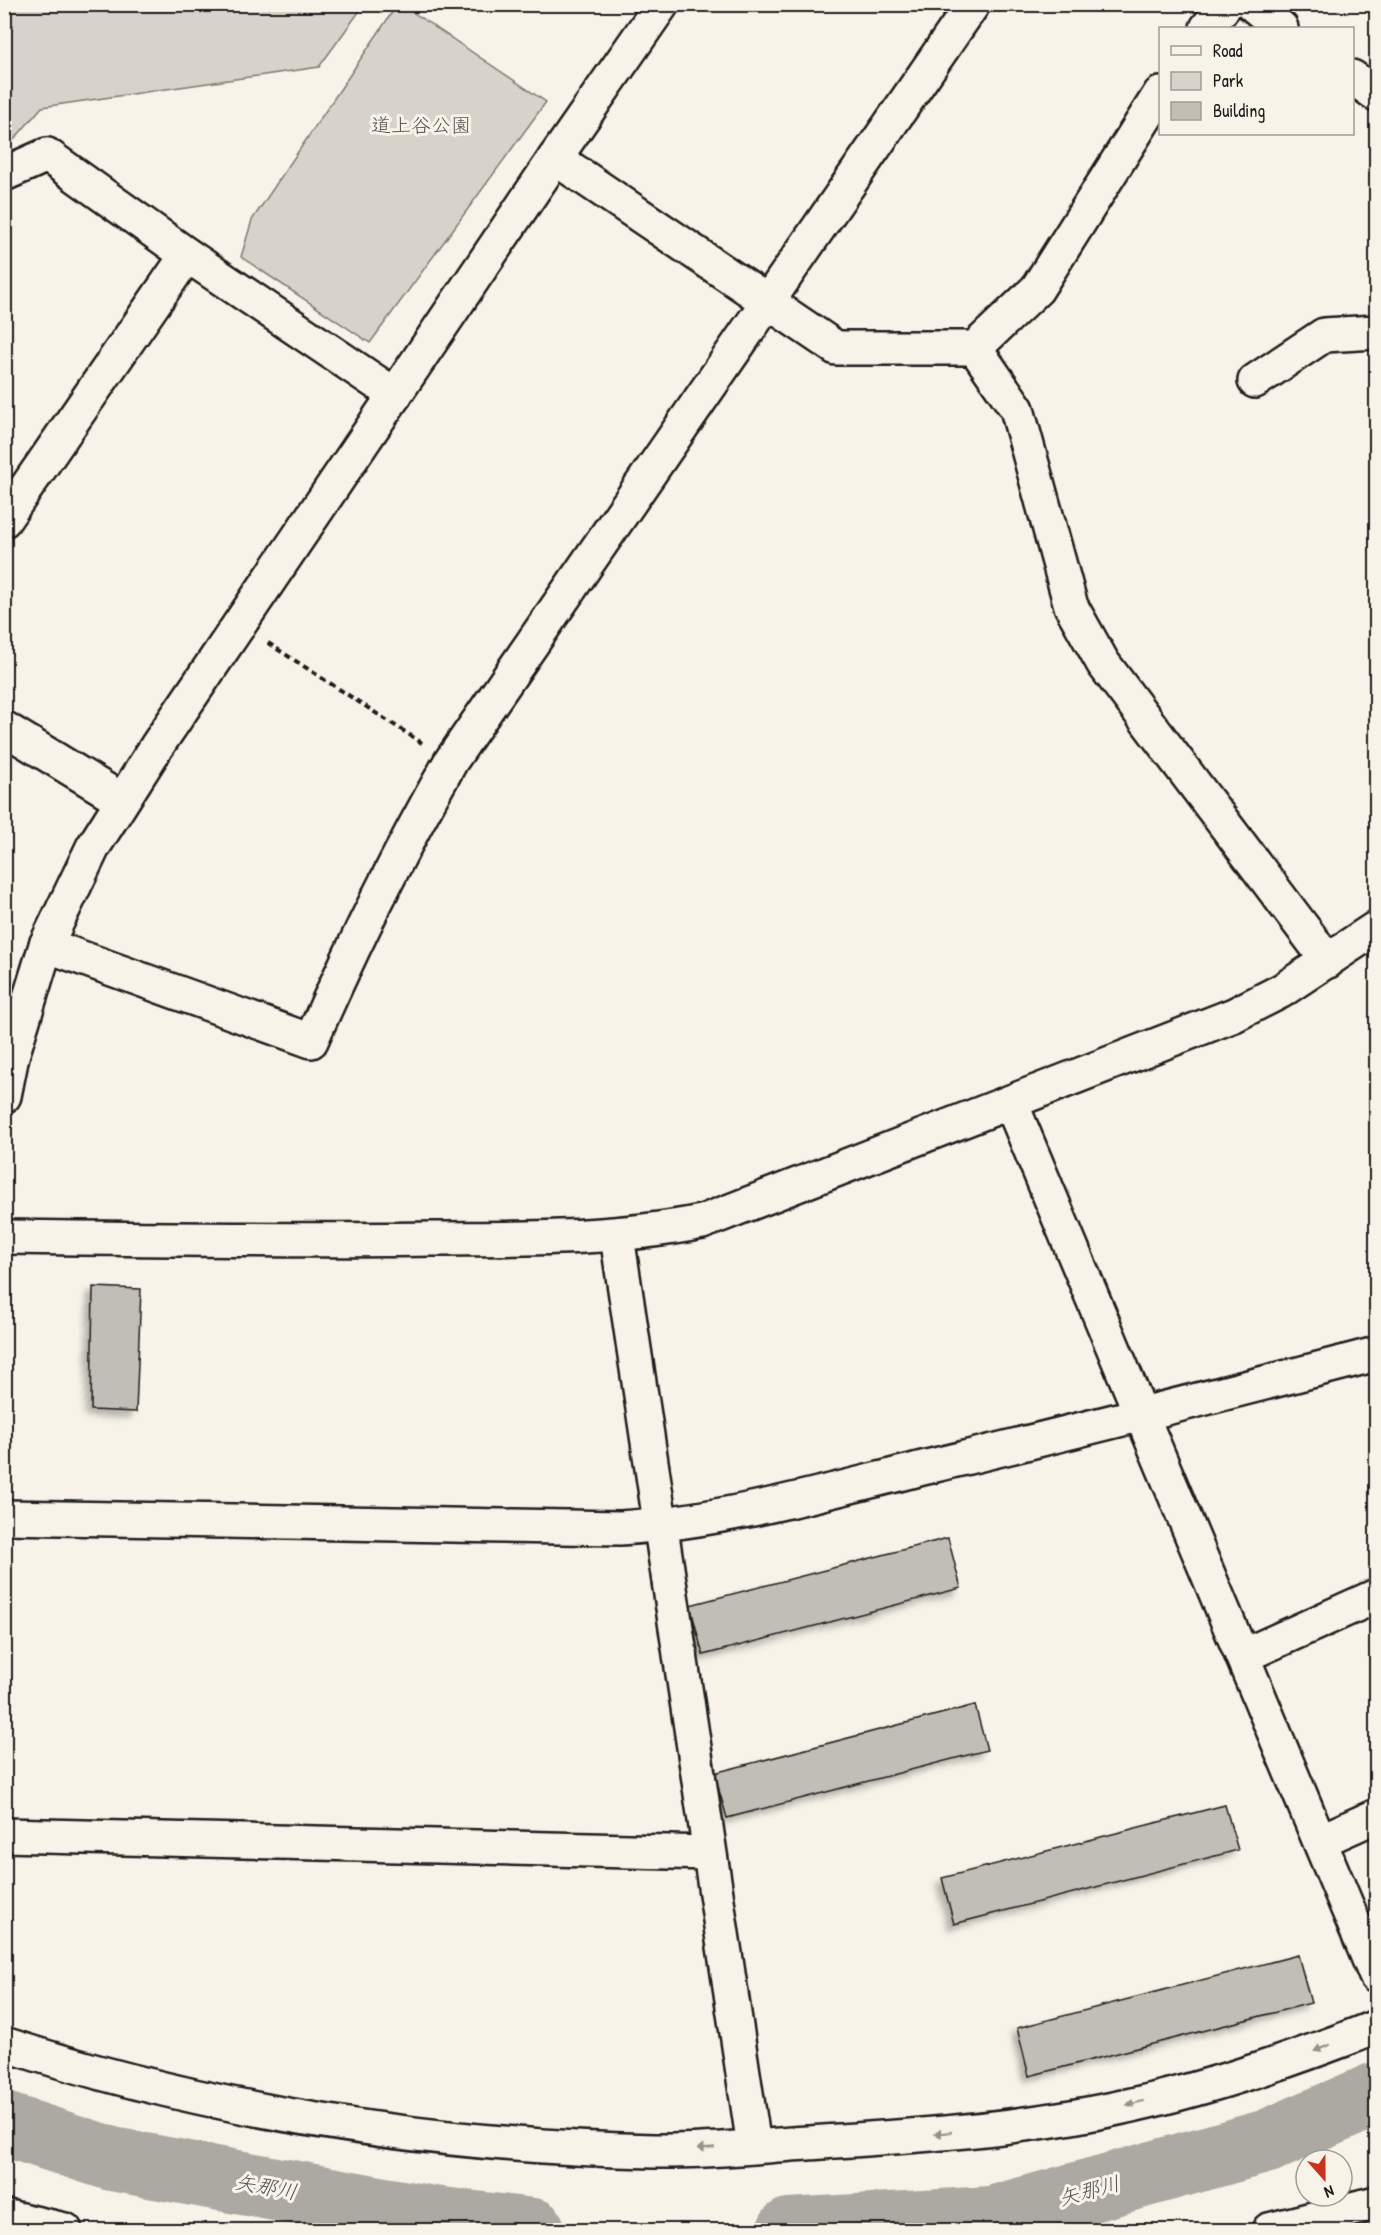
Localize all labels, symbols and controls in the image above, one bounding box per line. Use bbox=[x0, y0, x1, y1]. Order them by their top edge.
legend bbox=[1159, 27, 1354, 135]
text: Road bbox=[1213, 38, 1243, 63]
text: Park bbox=[1213, 68, 1244, 93]
text: Building bbox=[1213, 98, 1265, 123]
park label: 道上谷公園 bbox=[371, 111, 471, 138]
one-way arrow bbox=[1313, 2044, 1331, 2053]
one-way arrow bbox=[1126, 2098, 1144, 2108]
one-way arrow bbox=[933, 2128, 952, 2137]
one-way arrow bbox=[697, 2144, 716, 2153]
north arrow bbox=[1294, 2148, 1354, 2208]
water label: 矢那川 bbox=[233, 2167, 300, 2206]
water label: 矢那川 bbox=[1055, 2168, 1123, 2213]
text: N bbox=[1321, 2180, 1337, 2204]

